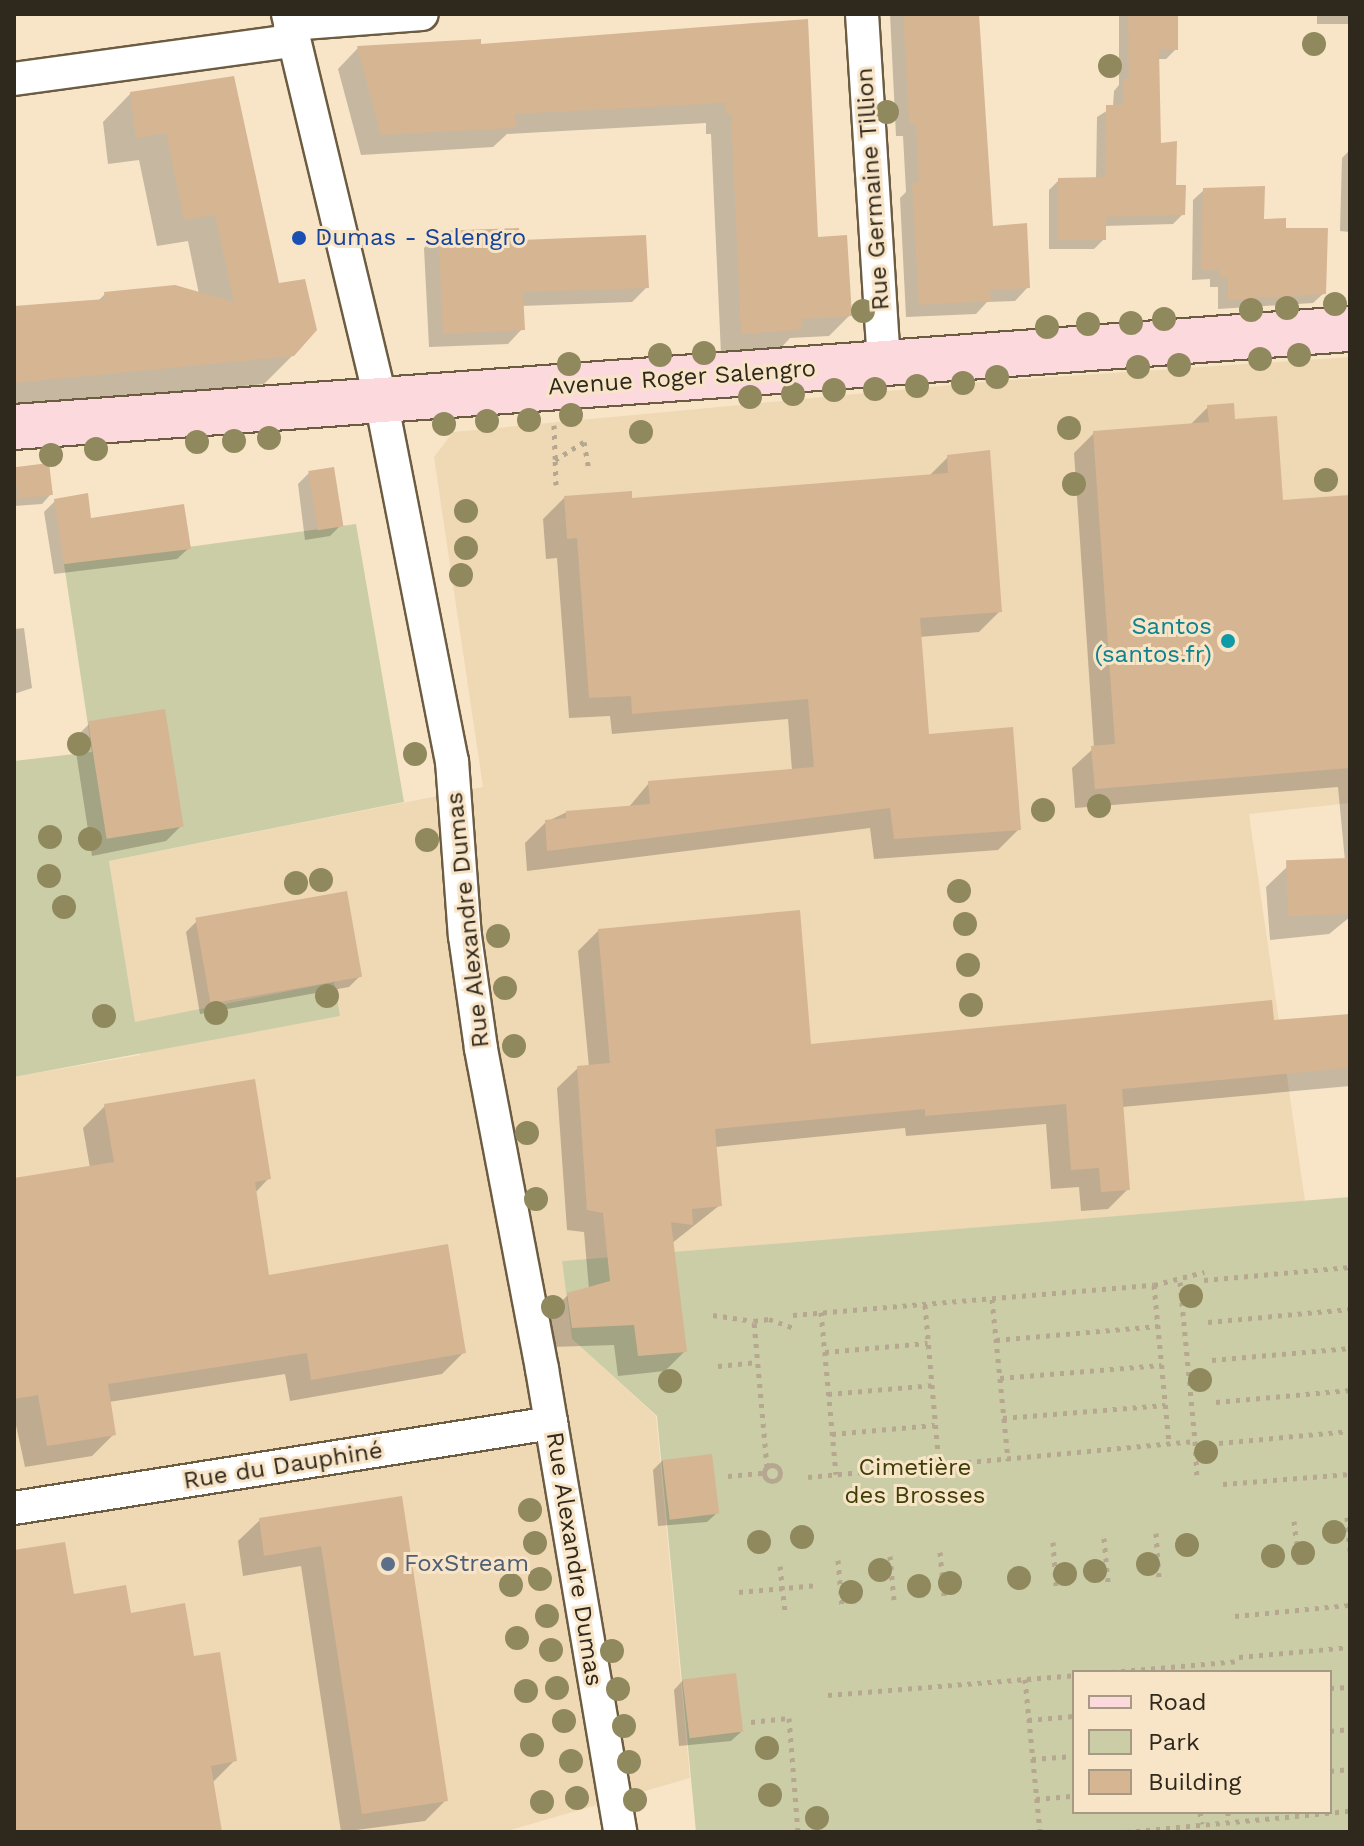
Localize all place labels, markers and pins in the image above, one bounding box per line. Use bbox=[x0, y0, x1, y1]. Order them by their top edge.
place label: Dumas - Salengro bbox=[315, 224, 526, 252]
marker: Dumas - Salengro bbox=[290, 229, 308, 247]
place label: Santos (santos.fr) bbox=[1095, 613, 1212, 669]
marker: Santos (santos.fr) bbox=[1219, 632, 1237, 650]
place label: FoxStream bbox=[404, 1550, 529, 1578]
marker: FoxStream bbox=[379, 1555, 397, 1573]

